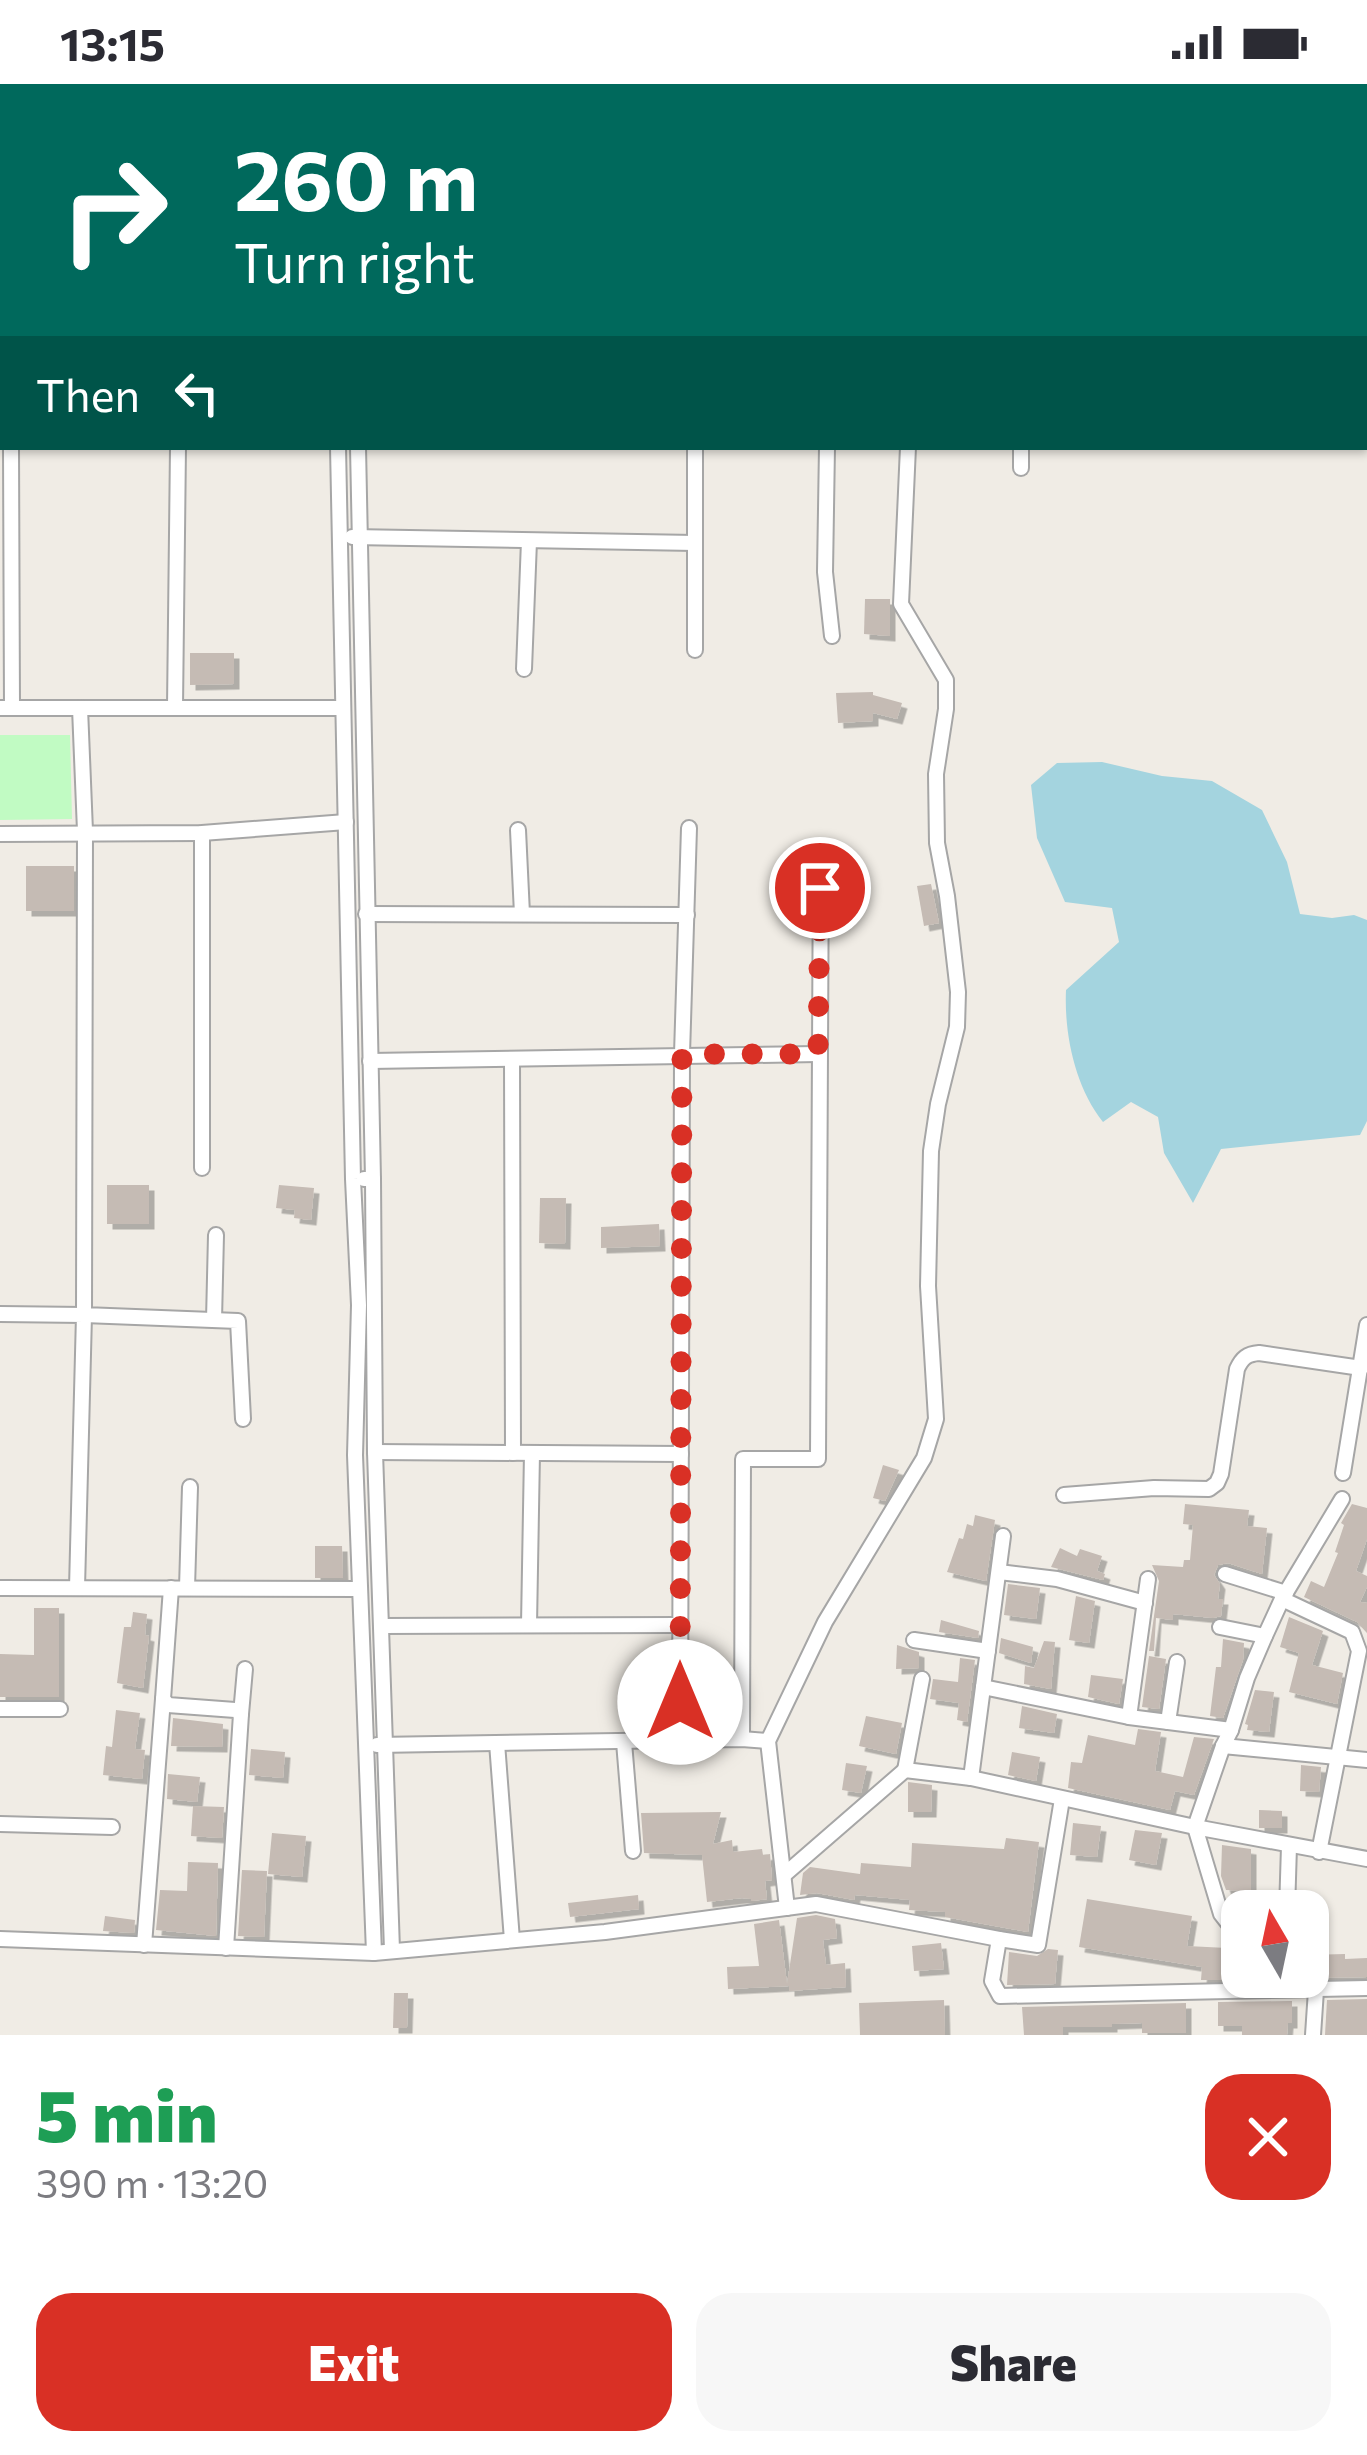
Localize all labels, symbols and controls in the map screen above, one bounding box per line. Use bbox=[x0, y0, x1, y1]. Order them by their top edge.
text: 13:15 bbox=[60, 15, 165, 70]
text: 260 m bbox=[234, 126, 478, 228]
icon: right bbox=[36, 132, 192, 288]
text: Turn right bbox=[234, 228, 475, 294]
icon: left bbox=[164, 360, 230, 426]
text: Then bbox=[36, 366, 140, 421]
pin bbox=[769, 837, 871, 939]
icon: arrive bbox=[787, 855, 853, 921]
position arrow bbox=[617, 1639, 743, 1765]
north arrow bbox=[1221, 1890, 1329, 1998]
map controls bbox=[1221, 1890, 1329, 1998]
text: 5 min bbox=[36, 2069, 218, 2157]
button: close bbox=[1205, 2074, 1331, 2200]
text: 390 m · 13:20 bbox=[36, 2158, 268, 2206]
button: Exit bbox=[36, 2293, 672, 2431]
button: Share bbox=[696, 2293, 1331, 2431]

